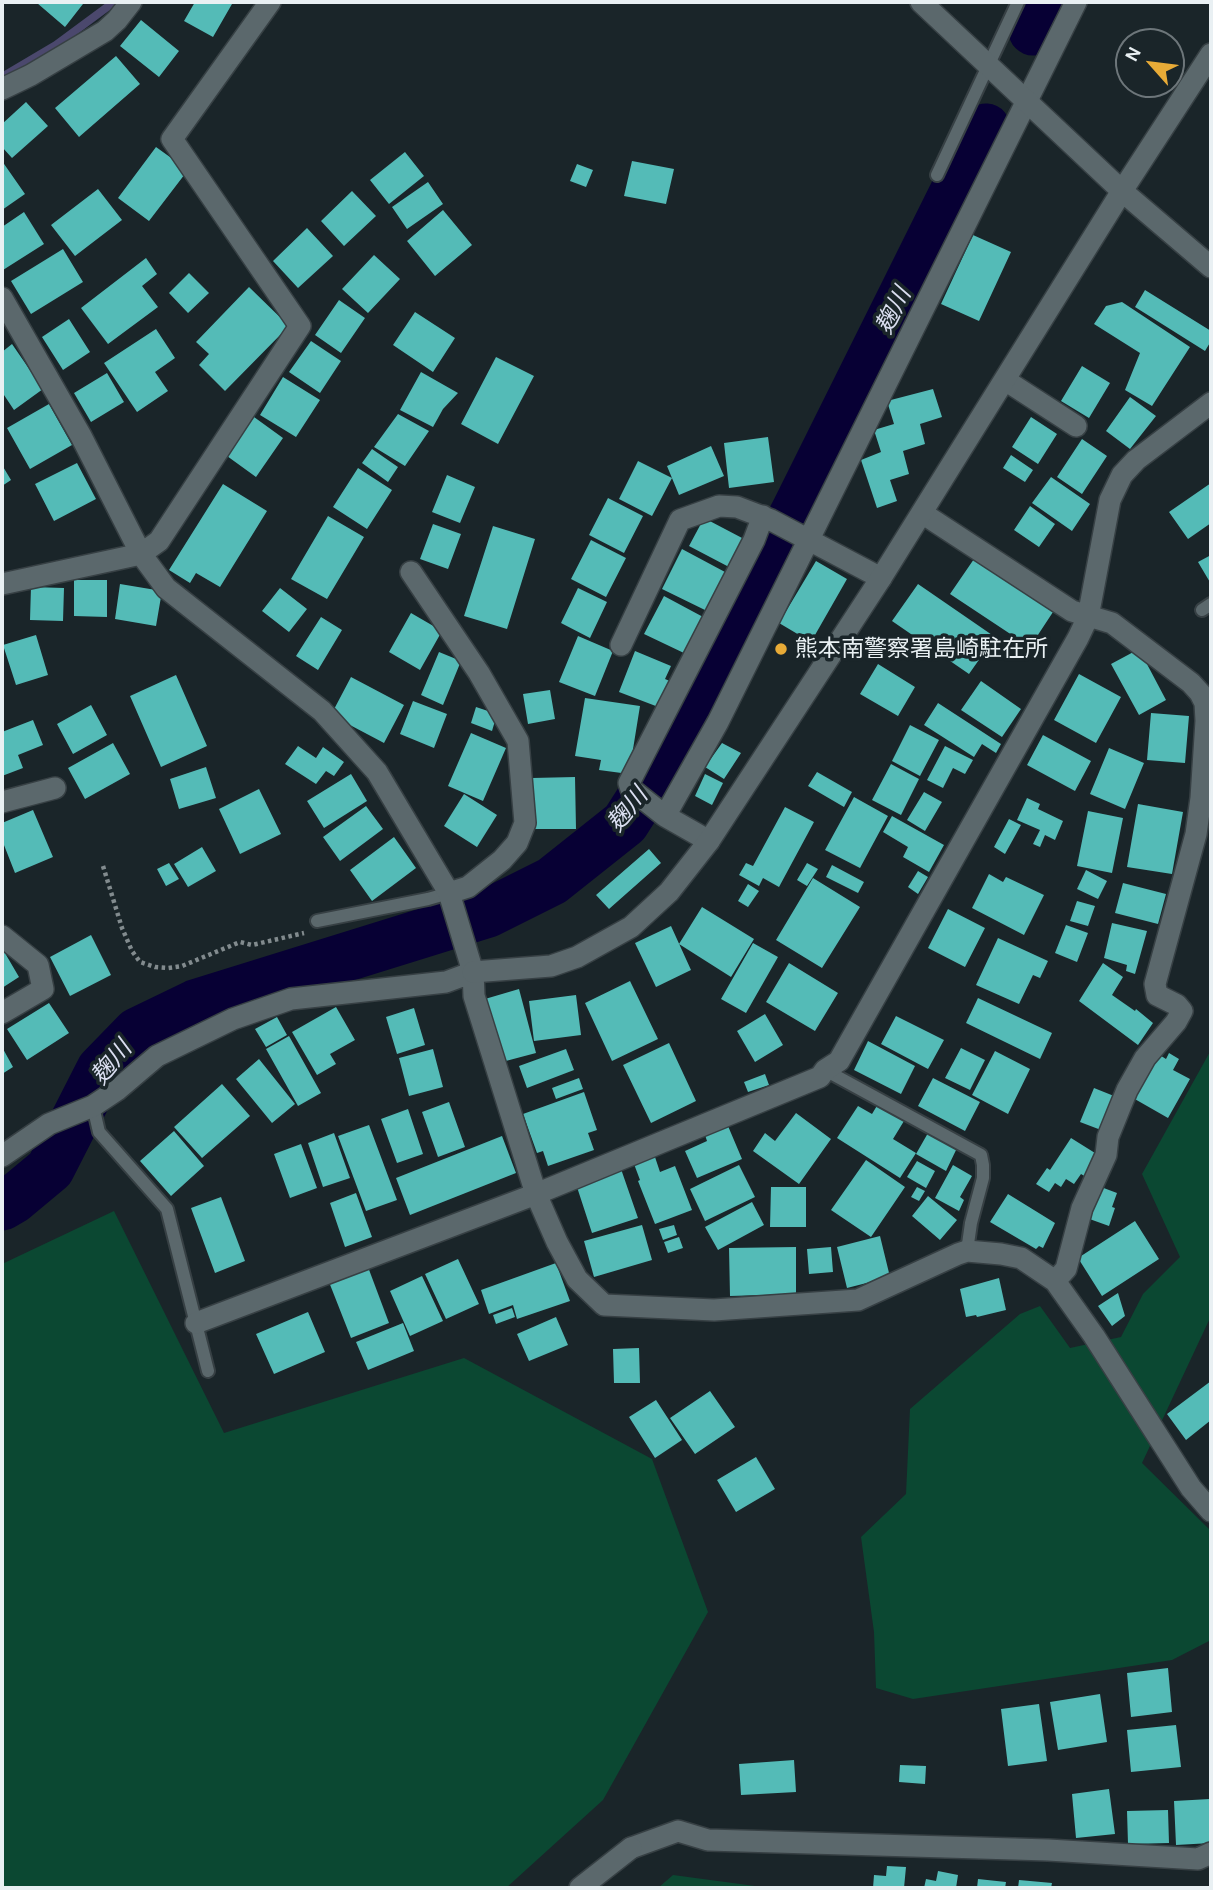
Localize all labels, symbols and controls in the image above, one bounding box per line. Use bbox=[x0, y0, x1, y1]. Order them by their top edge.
north arrow bbox=[1115, 28, 1185, 98]
text: N bbox=[1120, 43, 1146, 65]
water label: 麹川 bbox=[870, 283, 918, 339]
place label: 熊本南警察署島崎駐在所 bbox=[795, 635, 1048, 663]
marker: 熊本南警察署島崎駐在所 bbox=[773, 641, 789, 657]
water label: 麹川 bbox=[602, 782, 654, 838]
water label: 麹川 bbox=[86, 1035, 138, 1091]

